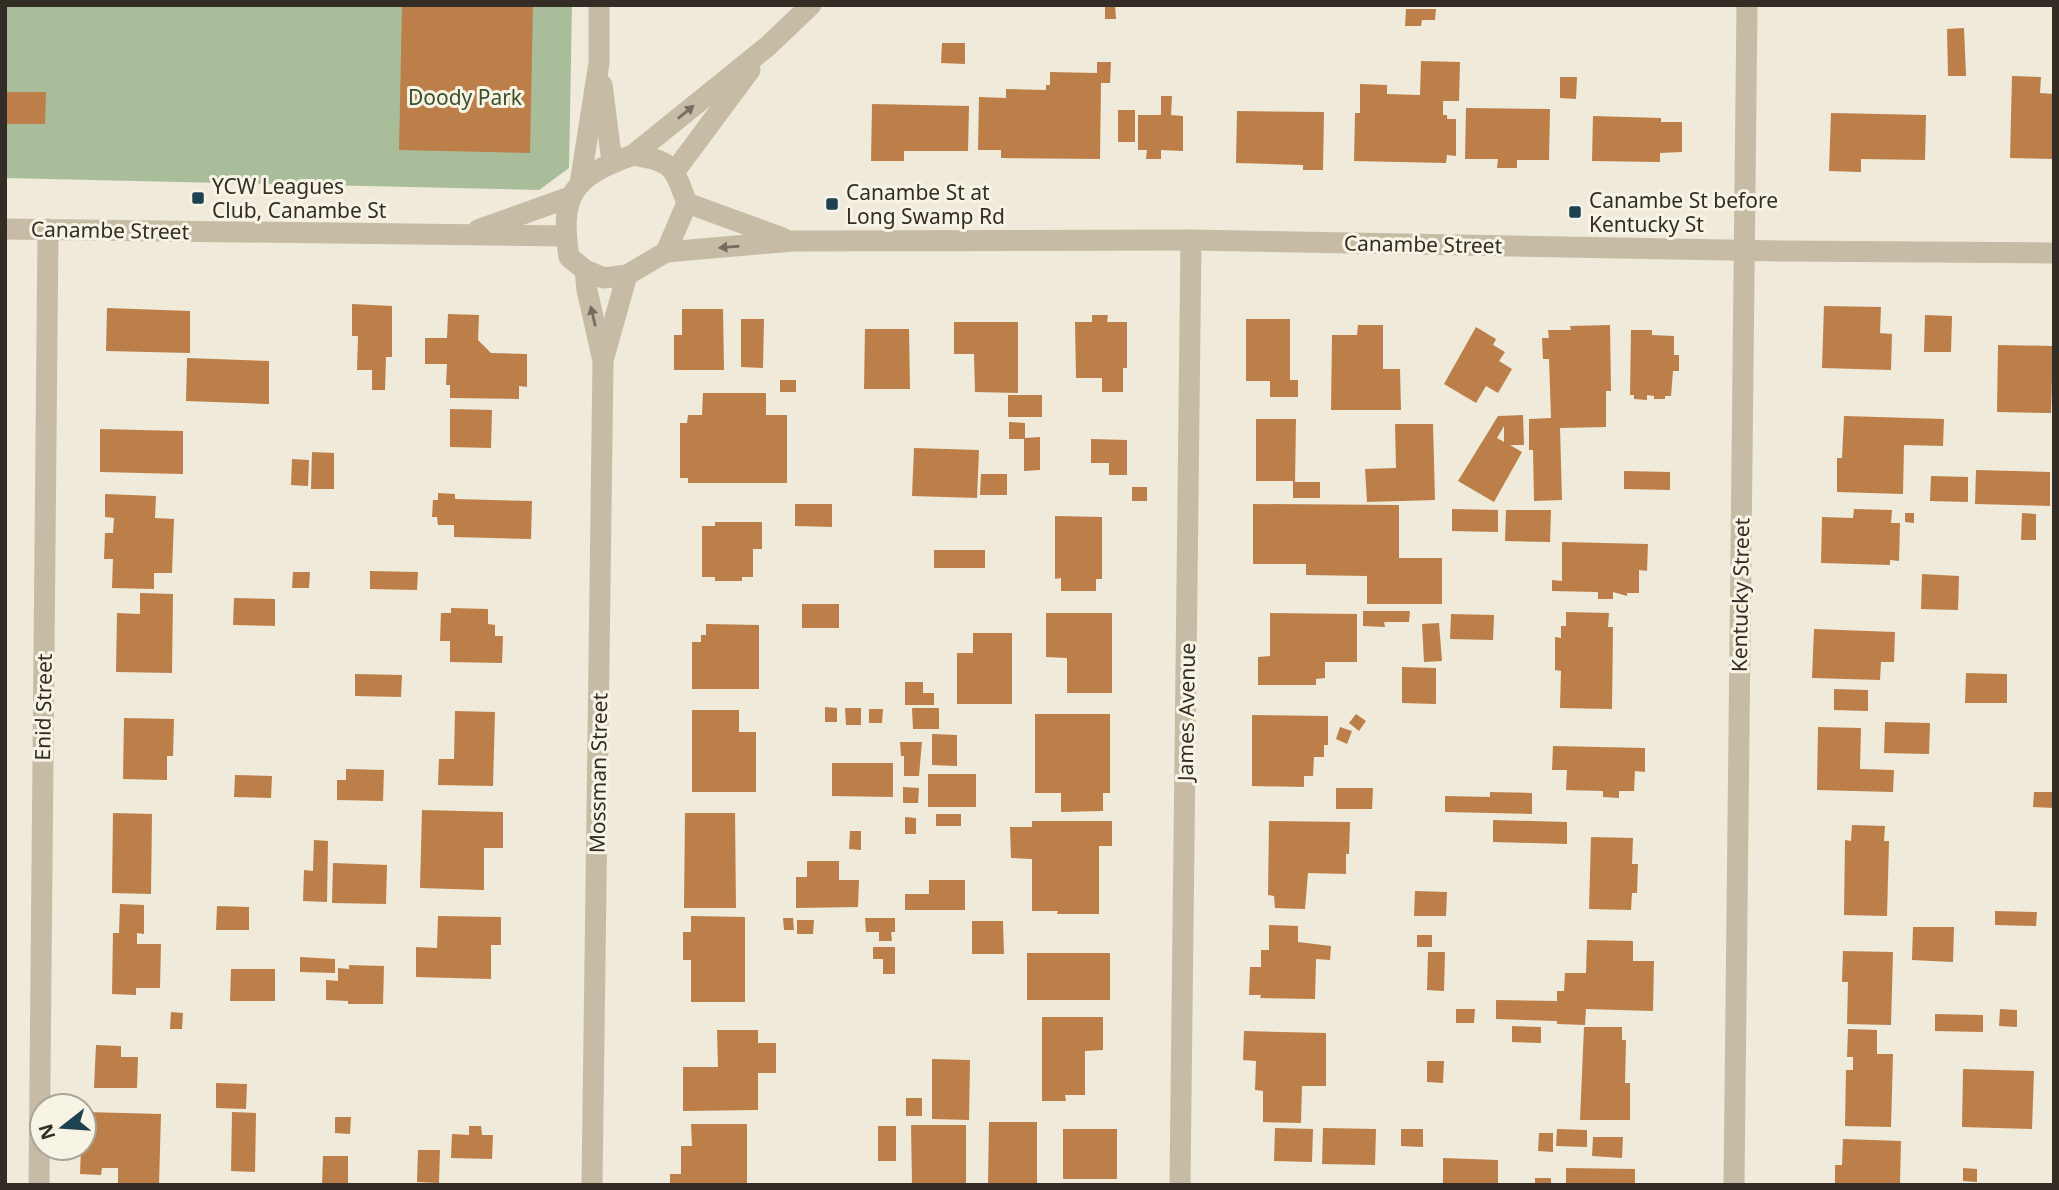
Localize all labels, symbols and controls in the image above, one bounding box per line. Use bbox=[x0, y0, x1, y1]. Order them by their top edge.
park label: Doody Park bbox=[408, 83, 523, 111]
one-way arrow bbox=[677, 106, 695, 120]
place label: YCW Leagues Club, Canambe St bbox=[212, 172, 387, 224]
place label: Canambe St at Long Swamp Rd bbox=[846, 178, 1005, 230]
place label: Canambe St before Kentucky St bbox=[1589, 186, 1778, 238]
marker: YCW Leagues Club, Canambe St bbox=[190, 190, 206, 206]
marker: Canambe St at Long Swamp Rd bbox=[824, 196, 840, 212]
marker: Canambe St before Kentucky St bbox=[1567, 204, 1583, 220]
street label: Canambe Street bbox=[31, 215, 190, 245]
street label: Canambe Street bbox=[1344, 229, 1503, 259]
one-way arrow bbox=[718, 242, 740, 253]
one-way arrow bbox=[587, 305, 598, 327]
street label: Kentucky Street bbox=[1725, 517, 1755, 672]
street label: James Avenue bbox=[1171, 643, 1201, 783]
street label: Enid Street bbox=[28, 653, 58, 761]
street label: Mossman Street bbox=[583, 692, 613, 853]
north arrow bbox=[28, 1092, 98, 1162]
text: N bbox=[32, 1121, 61, 1143]

